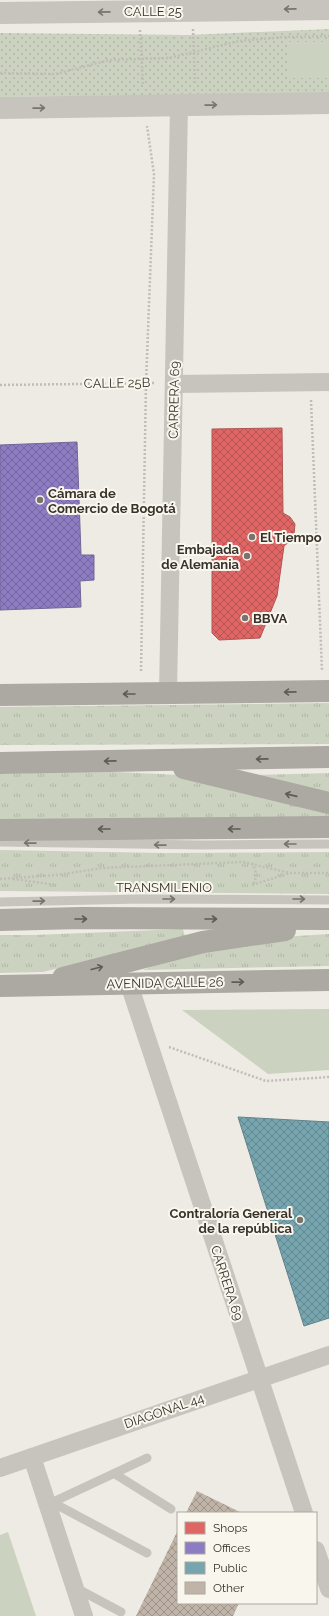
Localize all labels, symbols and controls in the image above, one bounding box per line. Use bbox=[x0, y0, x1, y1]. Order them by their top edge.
street label: CALLE 25 bbox=[124, 4, 182, 19]
one-way arrow bbox=[284, 5, 297, 13]
one-way arrow bbox=[98, 8, 111, 16]
one-way arrow bbox=[204, 101, 217, 109]
one-way arrow bbox=[32, 104, 45, 111]
street label: CARRERA 69 bbox=[166, 360, 182, 439]
street label: CALLE 25B bbox=[84, 375, 151, 391]
place label: Cámara de Comercio de Bogotá bbox=[48, 486, 176, 516]
marker: Cámara de Comercio de Bogotá bbox=[35, 495, 45, 505]
place label: El Tiempo bbox=[260, 530, 322, 545]
marker: El Tiempo bbox=[247, 532, 257, 542]
place label: Embajada de Alemania bbox=[161, 542, 240, 572]
marker: Embajada de Alemania bbox=[242, 551, 252, 561]
place label: BBVA bbox=[253, 611, 287, 626]
marker: BBVA bbox=[240, 613, 250, 623]
one-way arrow bbox=[284, 688, 297, 696]
one-way arrow bbox=[123, 690, 136, 698]
one-way arrow bbox=[256, 755, 269, 763]
one-way arrow bbox=[104, 758, 117, 765]
one-way arrow bbox=[285, 790, 298, 798]
one-way arrow bbox=[98, 825, 111, 833]
one-way arrow bbox=[228, 825, 241, 833]
one-way arrow bbox=[24, 839, 37, 847]
one-way arrow bbox=[284, 840, 297, 848]
one-way arrow bbox=[154, 841, 167, 848]
street label: TRANSMILENIO bbox=[116, 880, 212, 895]
one-way arrow bbox=[162, 895, 175, 903]
one-way arrow bbox=[292, 895, 305, 903]
one-way arrow bbox=[32, 897, 45, 905]
one-way arrow bbox=[74, 915, 87, 922]
one-way arrow bbox=[204, 915, 217, 923]
one-way arrow bbox=[91, 964, 104, 971]
street label: AVENIDA CALLE 26 bbox=[106, 974, 224, 992]
one-way arrow bbox=[231, 978, 244, 986]
place label: Contraloría General de la república bbox=[170, 1206, 293, 1236]
marker: Contraloría General de la república bbox=[295, 1215, 305, 1225]
street label: CARRERA 69 bbox=[208, 1244, 246, 1323]
street label: DIAGONAL 44 bbox=[122, 1390, 206, 1432]
legend bbox=[177, 1512, 317, 1604]
text: Shops bbox=[213, 1521, 248, 1535]
text: Offices bbox=[213, 1541, 250, 1555]
text: Public bbox=[213, 1561, 248, 1575]
text: Other bbox=[213, 1581, 245, 1595]

